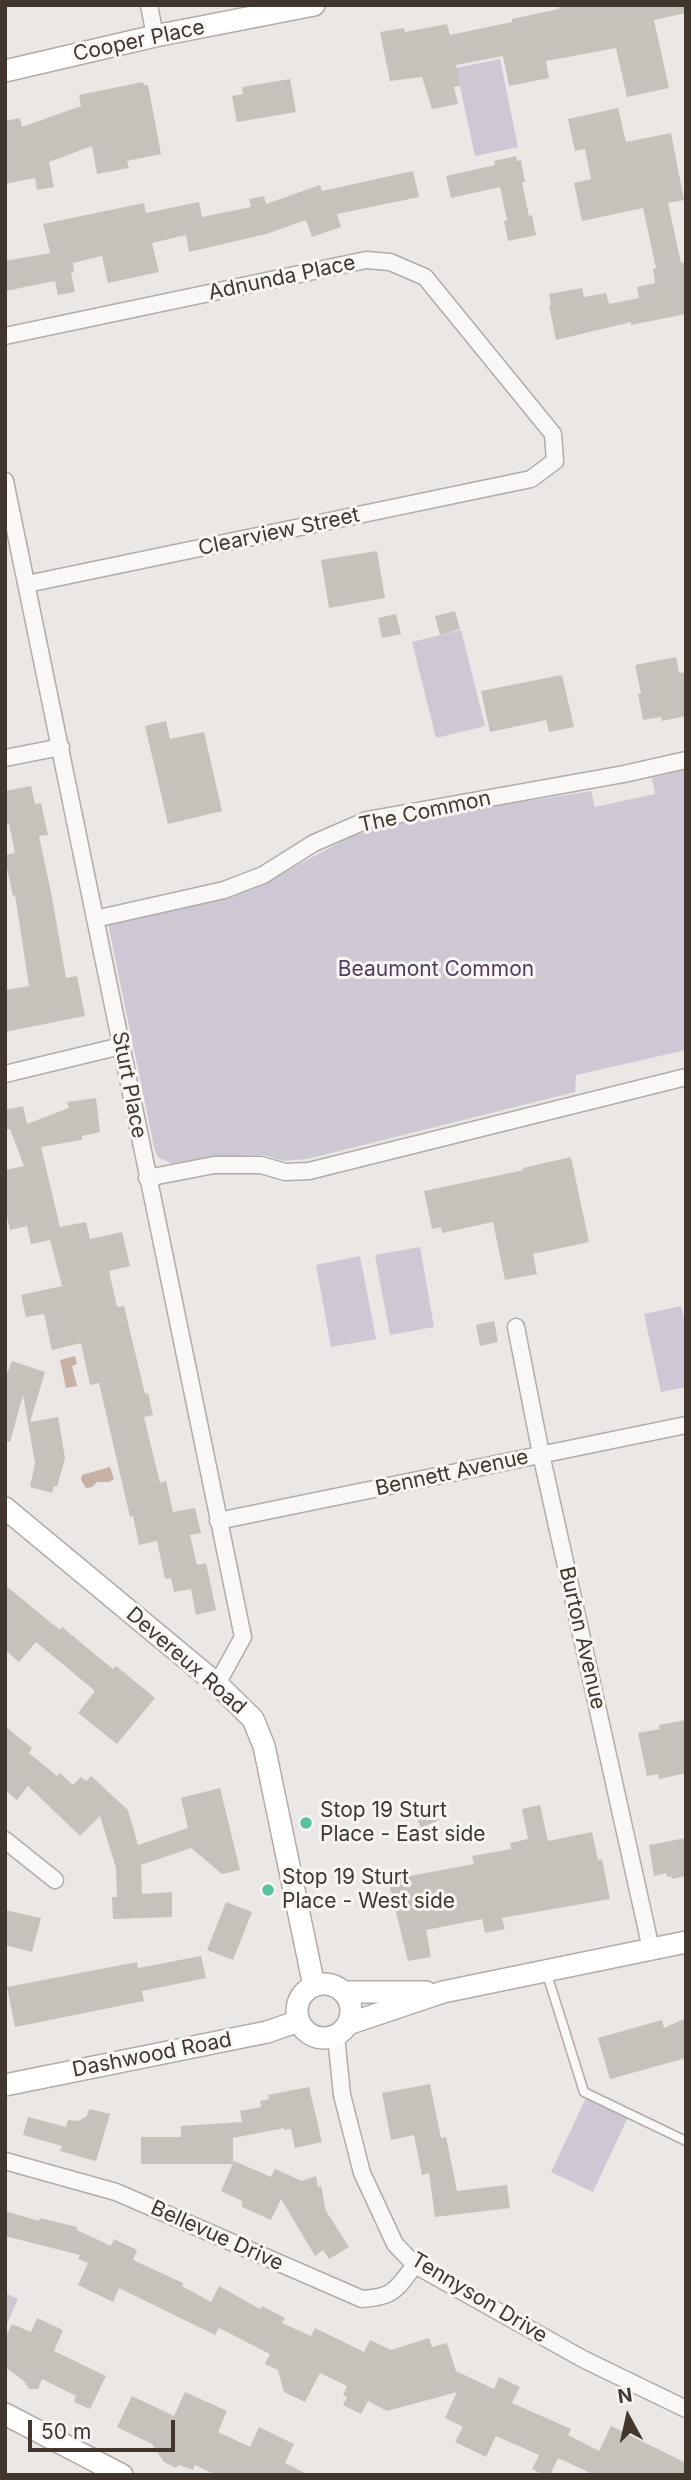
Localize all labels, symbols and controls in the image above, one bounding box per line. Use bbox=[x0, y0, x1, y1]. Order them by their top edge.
street label: Cooper Place bbox=[71, 15, 207, 67]
street label: Adnunda Place bbox=[206, 250, 358, 306]
street label: Clearview Street bbox=[196, 503, 362, 561]
street label: The Common bbox=[357, 786, 493, 838]
park label: Beaumont Common bbox=[338, 957, 534, 983]
street label: Sturt Place bbox=[106, 1029, 152, 1141]
street label: Bennett Avenue bbox=[373, 1444, 531, 1502]
street label: Burton Avenue bbox=[553, 1564, 611, 1712]
street label: Devereux Road bbox=[121, 1602, 251, 1720]
place label: Stop 19 Sturt Place - East side bbox=[320, 1798, 486, 1848]
marker: Stop 19 Sturt Place - East side bbox=[298, 1815, 314, 1831]
place label: Stop 19 Sturt Place - West side bbox=[282, 1865, 455, 1915]
marker: Stop 19 Sturt Place - West side bbox=[260, 1882, 276, 1898]
street label: Dashwood Road bbox=[70, 2027, 234, 2083]
street label: Bellevue Drive bbox=[147, 2196, 287, 2276]
street label: Tennyson Drive bbox=[406, 2247, 552, 2349]
north arrow bbox=[593, 2382, 663, 2452]
text: N bbox=[616, 2383, 634, 2408]
scale bar bbox=[32, 2406, 178, 2450]
text: 50 m bbox=[41, 2419, 91, 2444]

